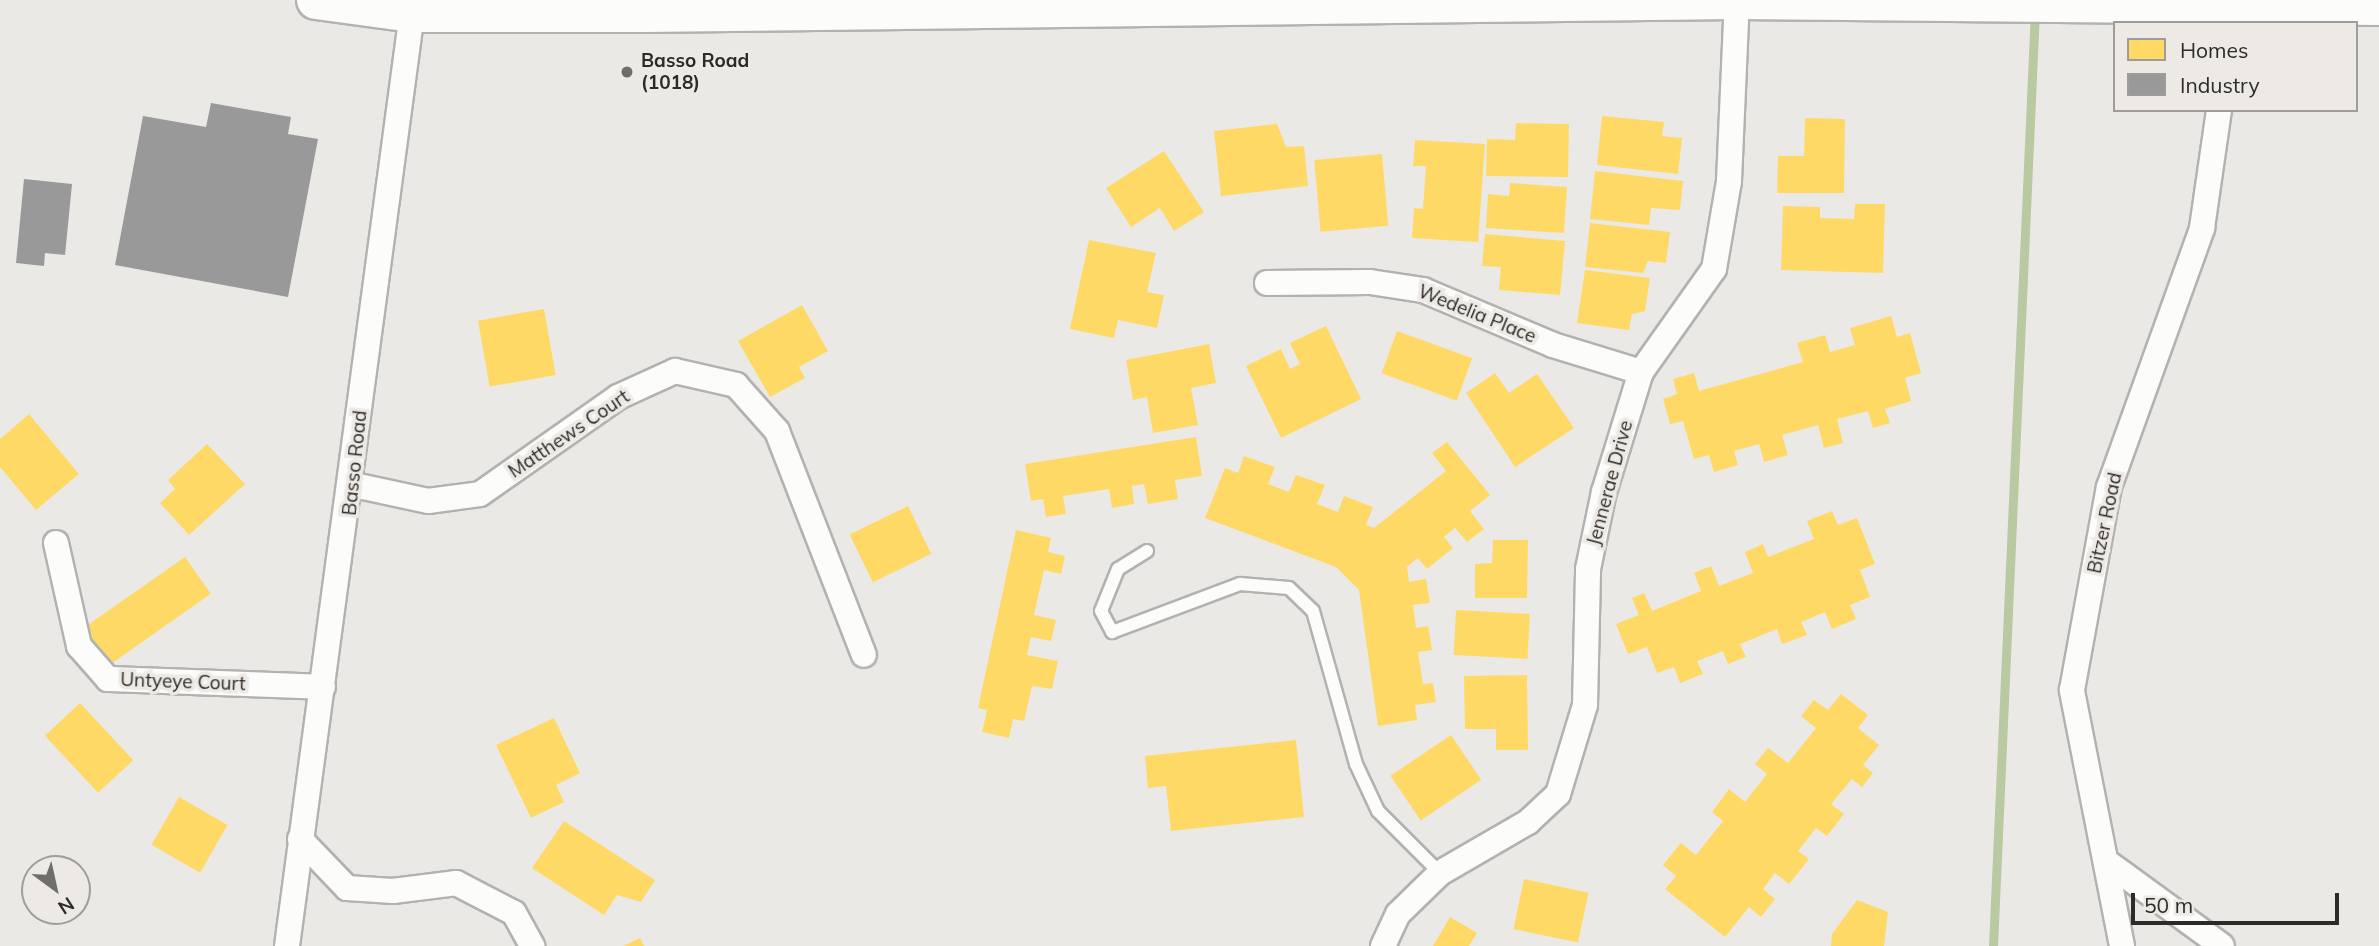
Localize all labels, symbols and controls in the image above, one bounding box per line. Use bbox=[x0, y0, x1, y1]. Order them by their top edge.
legend bbox=[2113, 21, 2358, 112]
text: Homes bbox=[2180, 37, 2248, 63]
place label: Basso Road (1018) bbox=[641, 50, 749, 94]
marker: Basso Road (1018) bbox=[619, 64, 635, 80]
text: Industry bbox=[2180, 72, 2260, 98]
street label: Wedelia Place bbox=[1415, 280, 1539, 348]
street label: Matthews Court bbox=[504, 385, 634, 483]
street label: Basso Road bbox=[338, 409, 372, 517]
street label: Jennerae Drive bbox=[1582, 418, 1638, 548]
street label: Bitzer Road bbox=[2083, 470, 2127, 576]
street label: Untyeye Court bbox=[120, 668, 246, 696]
north arrow bbox=[21, 855, 91, 925]
scale bar bbox=[2134, 880, 2342, 924]
text: N bbox=[54, 892, 79, 920]
text: 50 m bbox=[2144, 892, 2193, 918]

